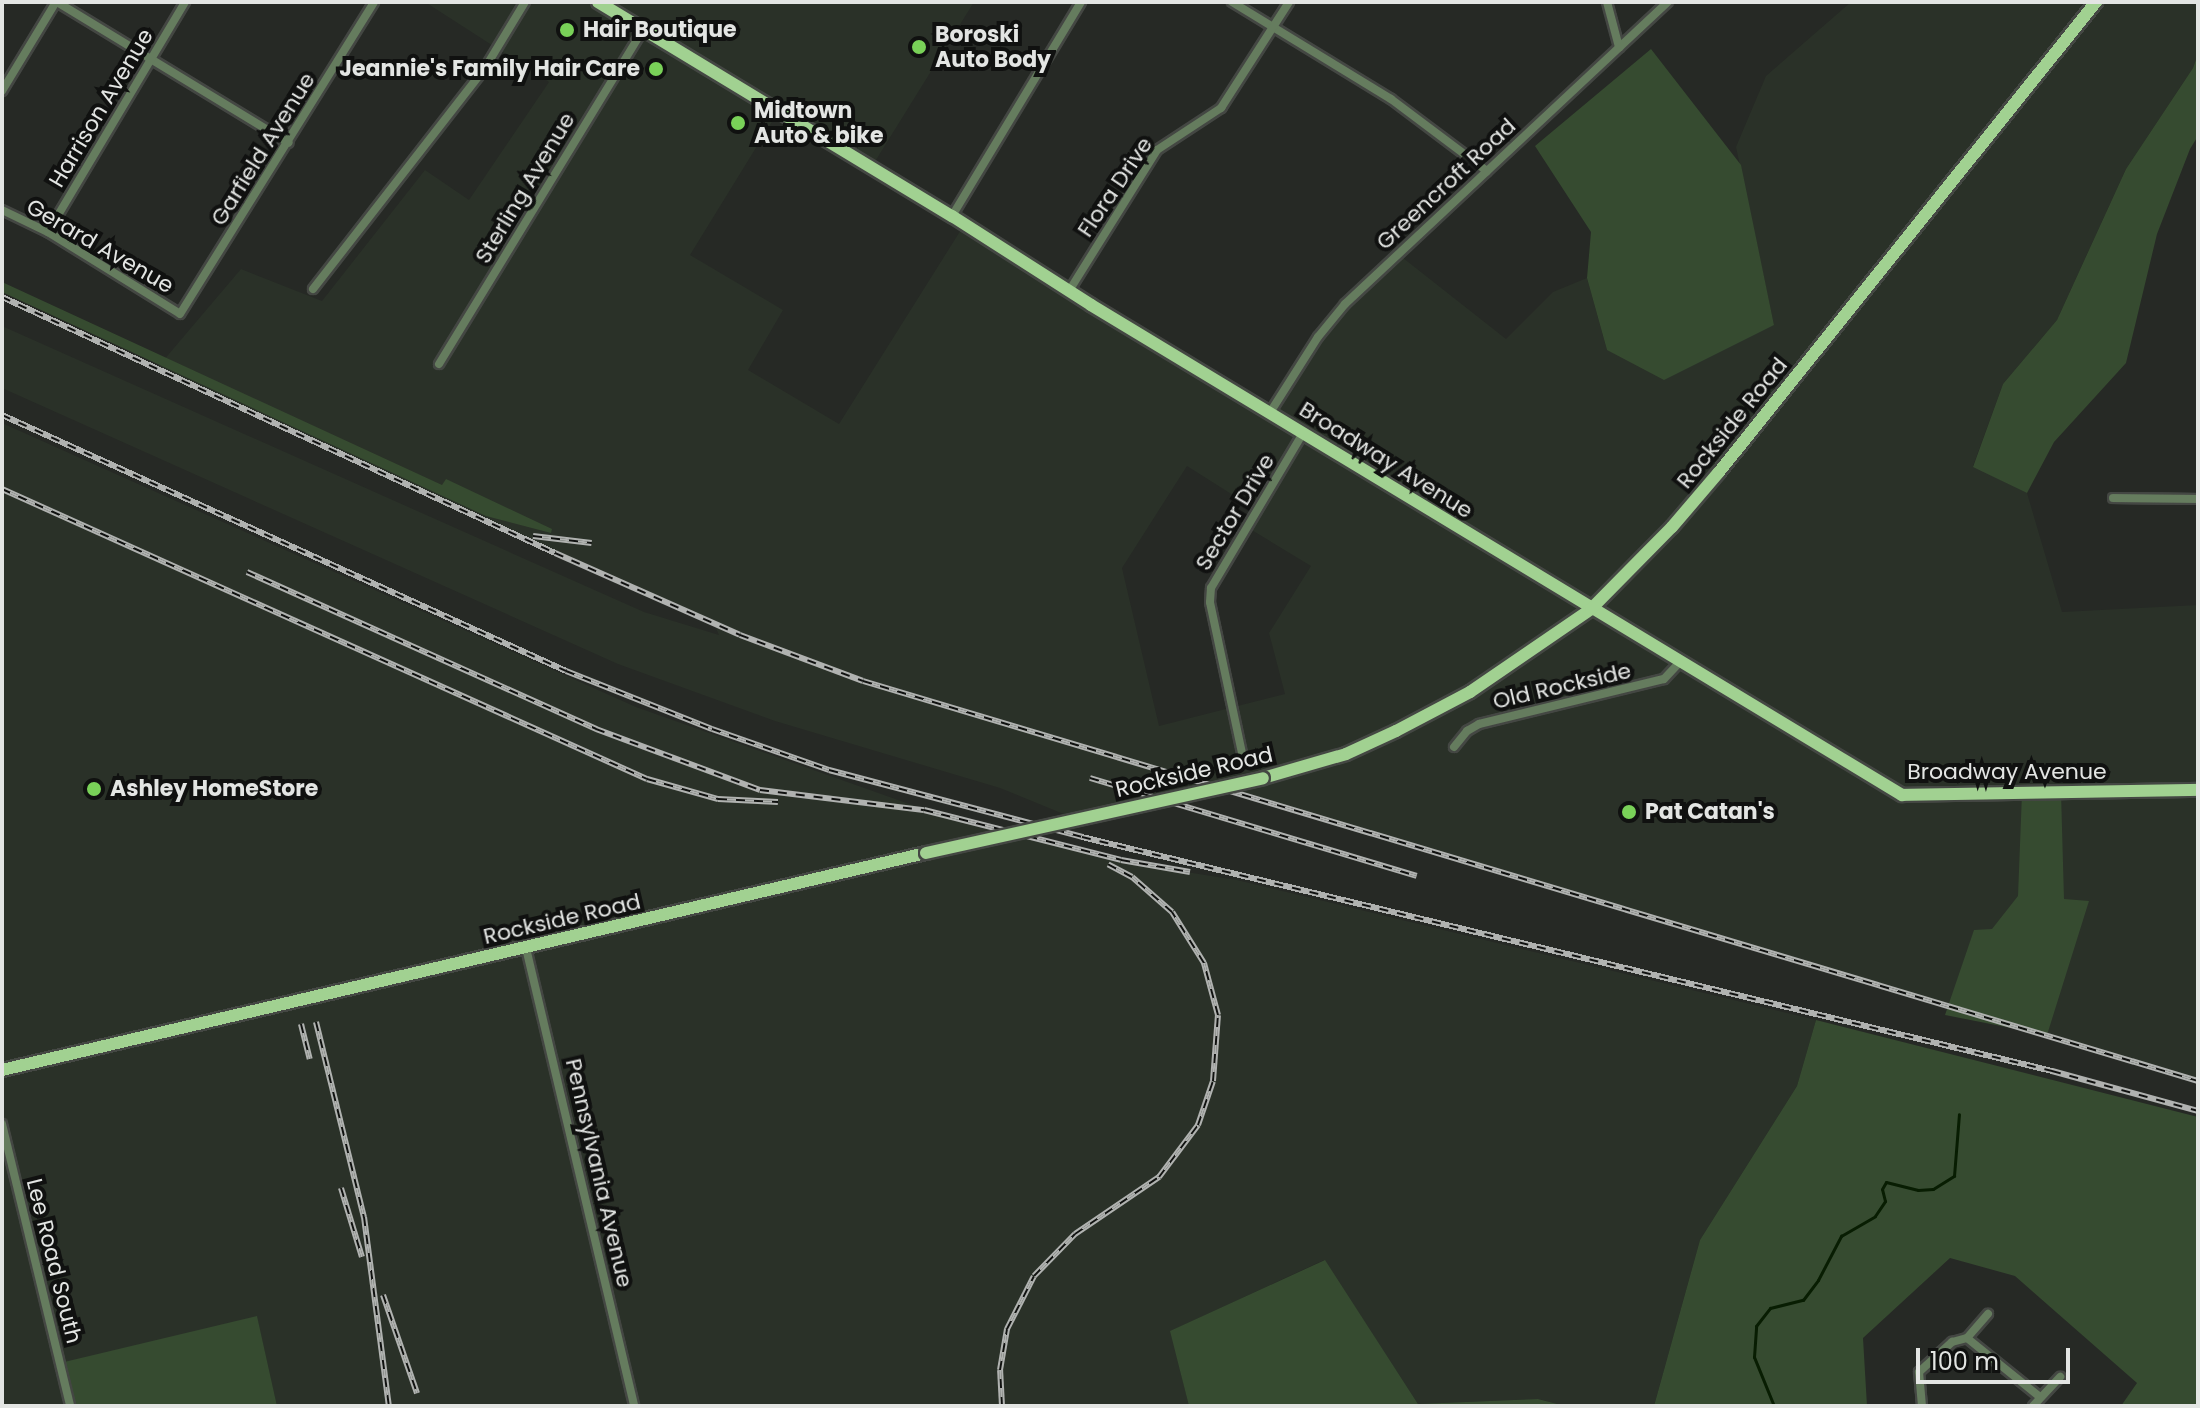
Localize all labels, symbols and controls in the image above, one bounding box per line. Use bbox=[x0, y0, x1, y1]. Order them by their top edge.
place label: Hair Boutique bbox=[583, 17, 737, 43]
marker: Hair Boutique bbox=[558, 21, 576, 39]
place label: Boroski Auto Body bbox=[935, 21, 1051, 72]
street label: Harrison Avenue bbox=[43, 24, 159, 192]
marker: Boroski Auto Body bbox=[910, 38, 928, 56]
place label: Jeannie's Family Hair Care bbox=[339, 56, 640, 82]
marker: Jeannie's Family Hair Care bbox=[647, 60, 665, 78]
street label: Garfield Avenue bbox=[205, 68, 321, 230]
place label: Midtown Auto & bike bbox=[754, 97, 883, 148]
street label: Sterling Avenue bbox=[470, 108, 580, 268]
street label: Greencroft Road bbox=[1371, 113, 1521, 255]
marker: Midtown Auto & bike bbox=[729, 114, 747, 132]
street label: Flora Drive bbox=[1072, 132, 1158, 242]
street label: Gerard Avenue bbox=[22, 193, 178, 299]
street label: Rockside Road bbox=[1671, 352, 1793, 494]
street label: Broadway Avenue bbox=[1294, 396, 1478, 524]
street label: Sector Drive bbox=[1190, 449, 1280, 575]
street label: Old Rockside bbox=[1490, 657, 1634, 715]
street label: Rockside Road bbox=[1113, 741, 1275, 803]
street label: Broadway Avenue bbox=[1907, 759, 2107, 785]
place label: Ashley HomeStore bbox=[110, 776, 318, 802]
marker: Ashley HomeStore bbox=[85, 780, 103, 798]
place label: Pat Catan's bbox=[1645, 799, 1775, 825]
marker: Pat Catan's bbox=[1620, 803, 1638, 821]
street label: Rockside Road bbox=[481, 888, 643, 950]
street label: Pennsylvania Avenue bbox=[560, 1056, 638, 1290]
street label: Lee Road South bbox=[21, 1176, 87, 1346]
scale bar bbox=[1920, 1332, 2074, 1382]
text: 100 m bbox=[1930, 1345, 1999, 1378]

